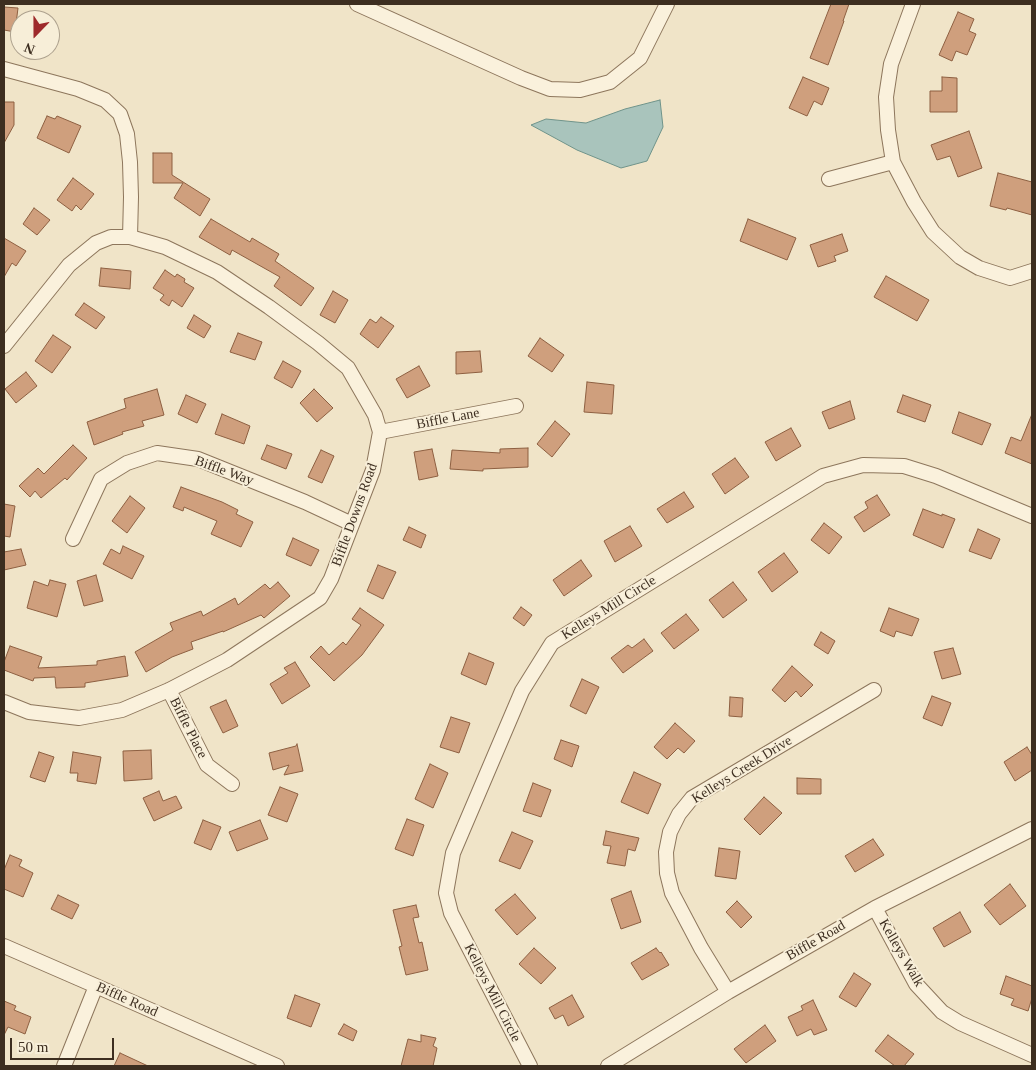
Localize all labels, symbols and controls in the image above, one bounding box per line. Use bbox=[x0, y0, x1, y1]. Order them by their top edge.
north arrow bbox=[10, 10, 60, 60]
text: N bbox=[22, 40, 37, 57]
street label: Biffle Lane bbox=[415, 405, 481, 433]
street label: Biffle Way bbox=[192, 453, 256, 489]
street label: Biffle Downs Road bbox=[329, 461, 381, 569]
street label: Kelleys Mill Circle bbox=[559, 572, 659, 644]
street label: Biffle Place bbox=[165, 695, 211, 761]
street label: Kelleys Creek Drive bbox=[689, 732, 795, 808]
street label: Kelleys Walk bbox=[875, 916, 927, 990]
street label: Biffle Road bbox=[783, 917, 849, 965]
street label: Kelleys Mill Circle bbox=[460, 941, 524, 1045]
street label: Biffle Road bbox=[94, 979, 160, 1021]
scale bar bbox=[12, 1028, 116, 1060]
text: 50 m bbox=[18, 1039, 48, 1055]

